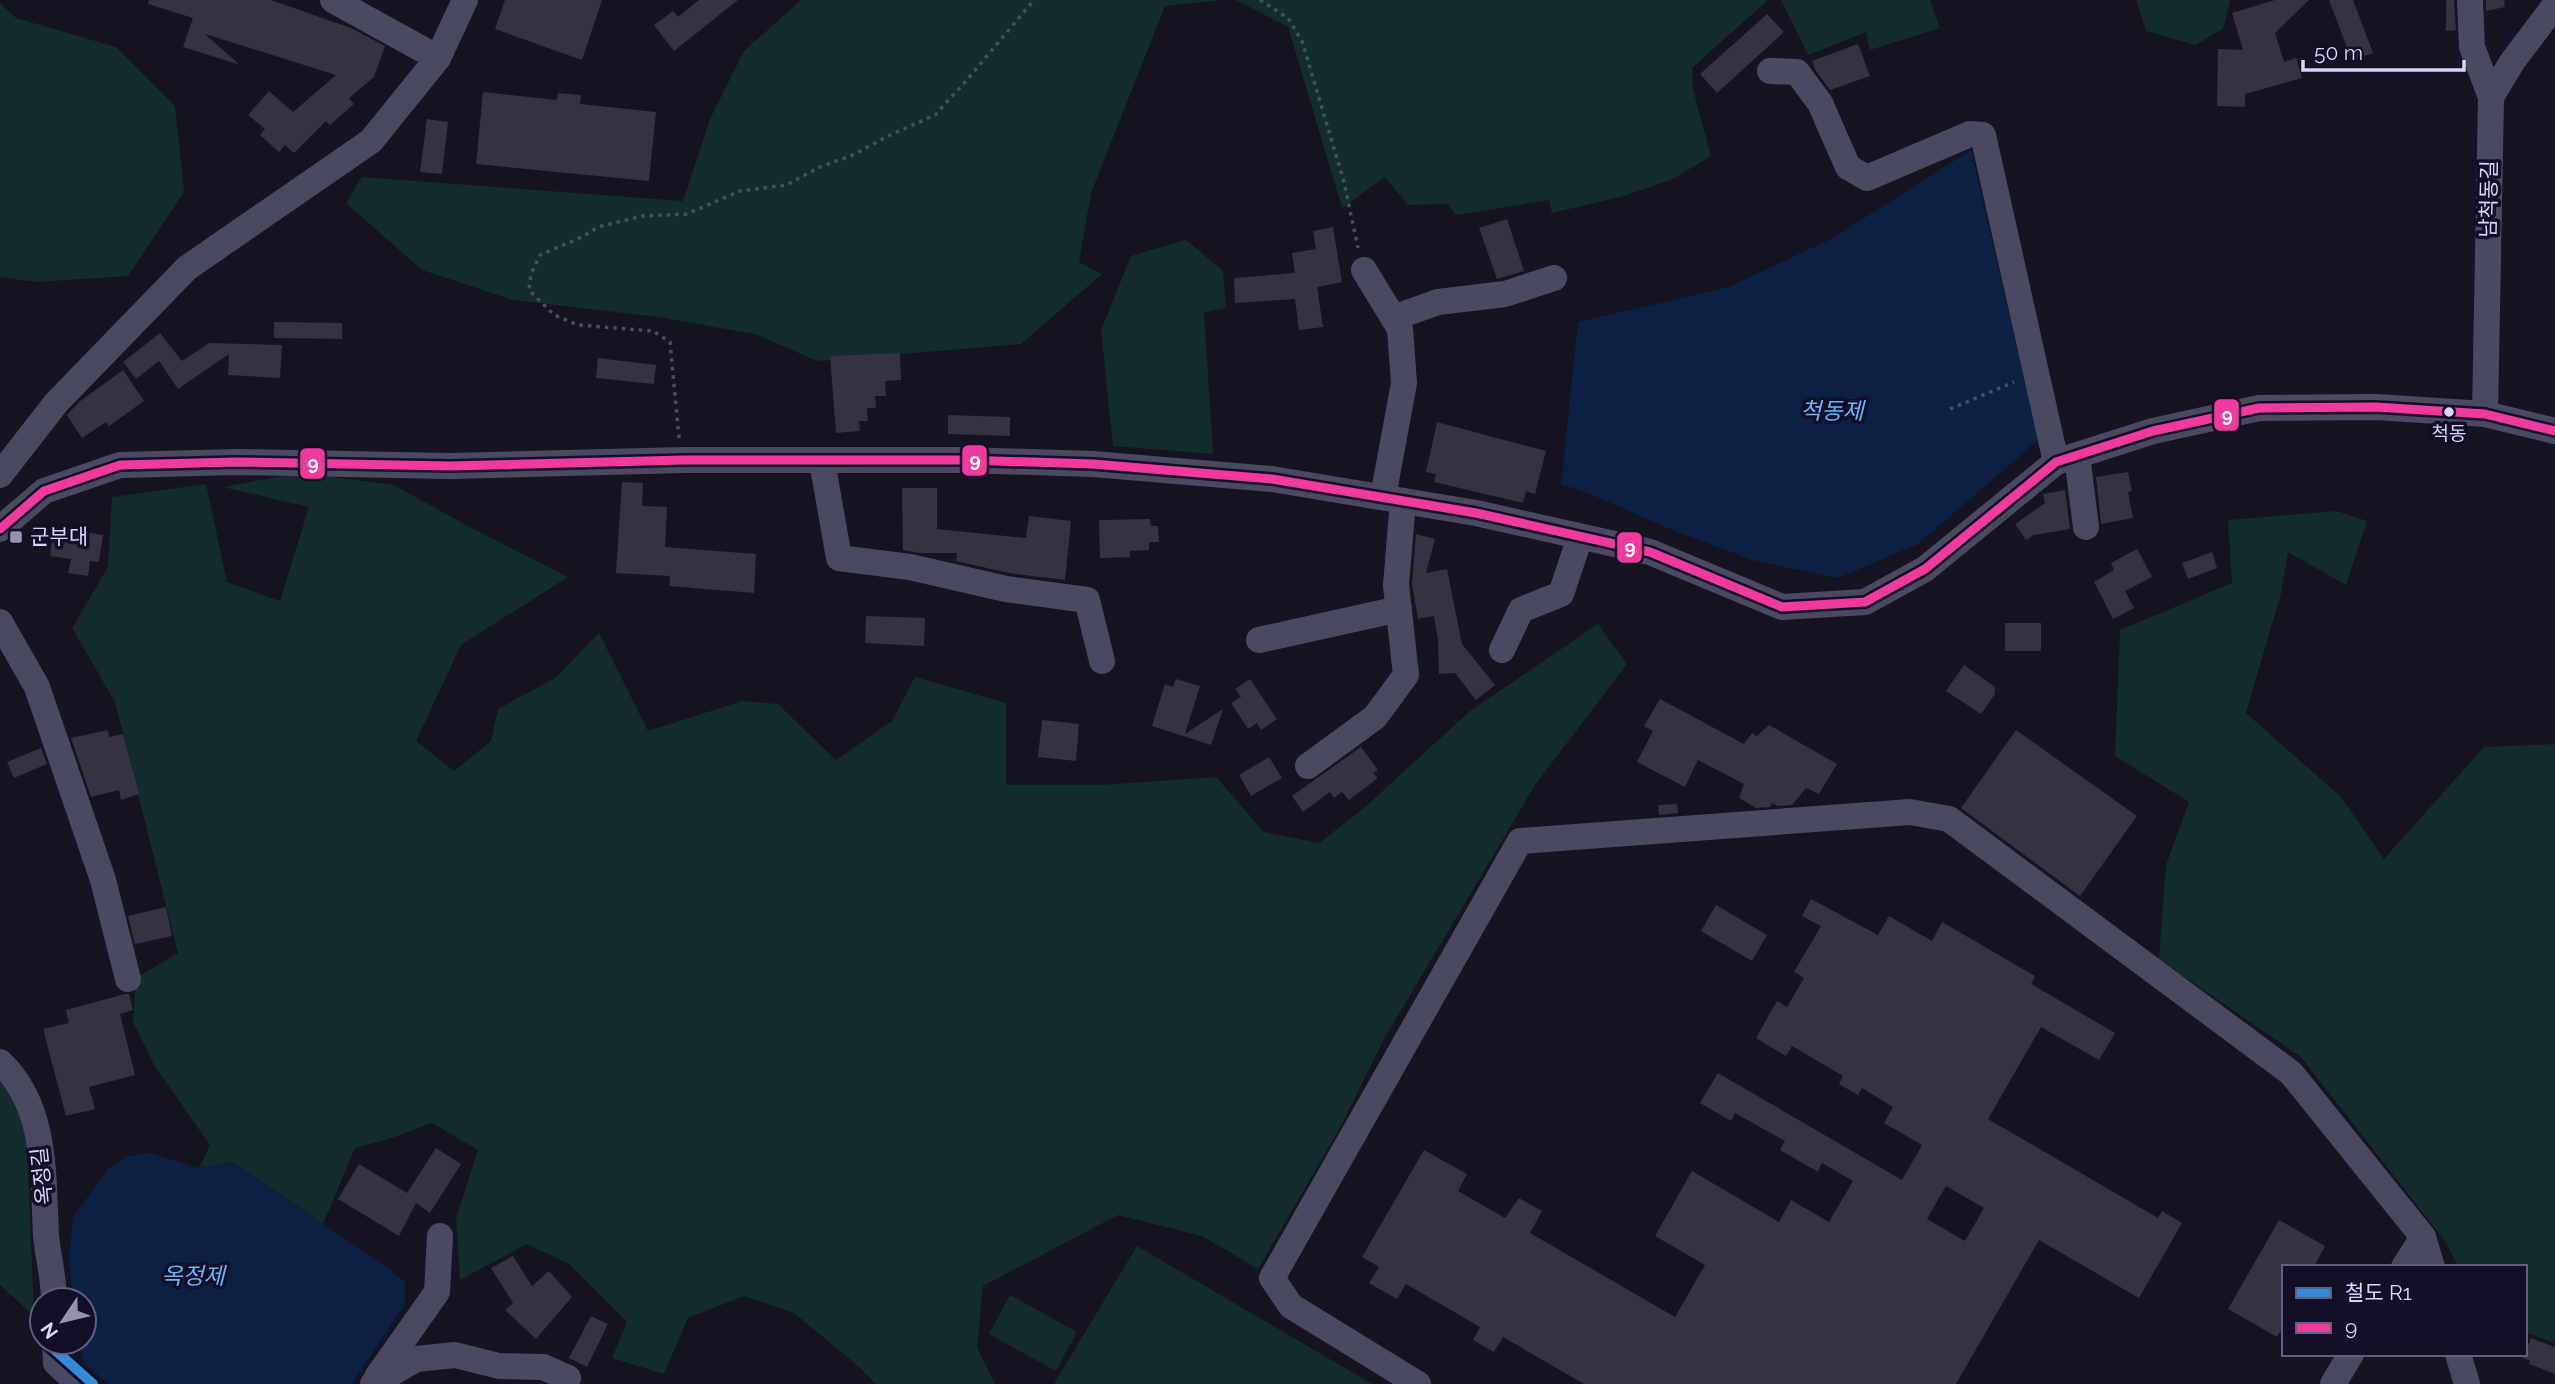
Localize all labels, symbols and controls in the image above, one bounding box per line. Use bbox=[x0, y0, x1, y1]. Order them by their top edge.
scale bar bbox=[2303, 28, 2464, 72]
text: 50 m bbox=[2314, 40, 2363, 65]
street label: 남척동길 bbox=[2475, 160, 2502, 238]
water label: 척동제 bbox=[1800, 397, 1867, 424]
line badge: 9 bbox=[2213, 398, 2240, 432]
text: 9 bbox=[2221, 404, 2233, 426]
marker: 척동 bbox=[2442, 405, 2456, 419]
place label: 척동 bbox=[2432, 422, 2466, 444]
line badge: 9 bbox=[961, 444, 988, 477]
line badge: 9 bbox=[299, 447, 326, 480]
text: 9 bbox=[969, 449, 981, 471]
text: 9 bbox=[307, 452, 319, 474]
place label: 군부대 bbox=[30, 524, 88, 549]
marker: 군부대 bbox=[8, 529, 24, 545]
line badge: 9 bbox=[1616, 531, 1643, 564]
text: 9 bbox=[1624, 536, 1636, 558]
street label: 옥정길 bbox=[26, 1146, 57, 1206]
water label: 옥정제 bbox=[161, 1262, 228, 1289]
legend bbox=[2282, 1265, 2527, 1356]
text: 철도 R1 bbox=[2345, 1280, 2412, 1305]
north arrow bbox=[28, 1286, 98, 1356]
text: 9 bbox=[2345, 1315, 2357, 1340]
text: N bbox=[36, 1319, 62, 1343]

